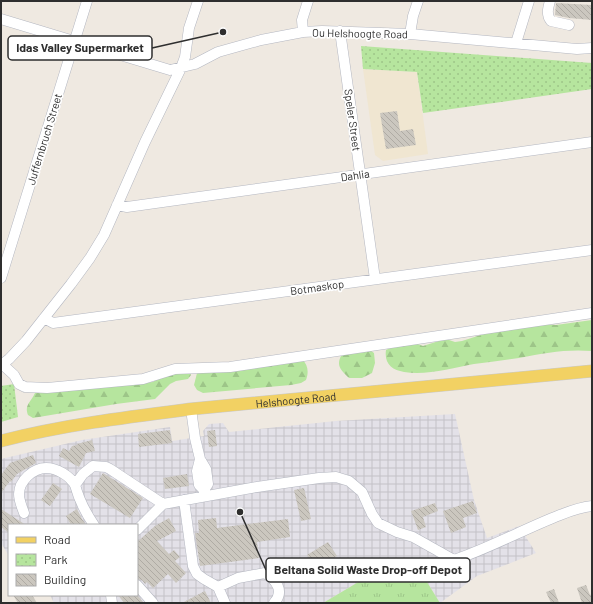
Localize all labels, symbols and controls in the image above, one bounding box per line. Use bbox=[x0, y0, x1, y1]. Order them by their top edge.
street label: Ou Helshoogte Road bbox=[312, 26, 408, 40]
callout: Idas Valley Supermarket bbox=[8, 36, 152, 60]
text: Idas Valley Supermarket bbox=[16, 40, 144, 54]
street label: Speler Street bbox=[342, 88, 364, 152]
street label: Juffernbruch Street bbox=[24, 92, 64, 186]
street label: Dahlia bbox=[340, 167, 370, 183]
street label: Botmaskop bbox=[289, 277, 345, 297]
street label: Helshoogte Road bbox=[255, 389, 337, 409]
legend bbox=[8, 524, 138, 596]
text: Road bbox=[44, 532, 71, 546]
text: Park bbox=[44, 552, 68, 566]
callout: Beltana Solid Waste Drop-off Depot bbox=[266, 558, 470, 582]
text: Beltana Solid Waste Drop-off Depot bbox=[274, 562, 462, 576]
text: Building bbox=[44, 572, 86, 586]

